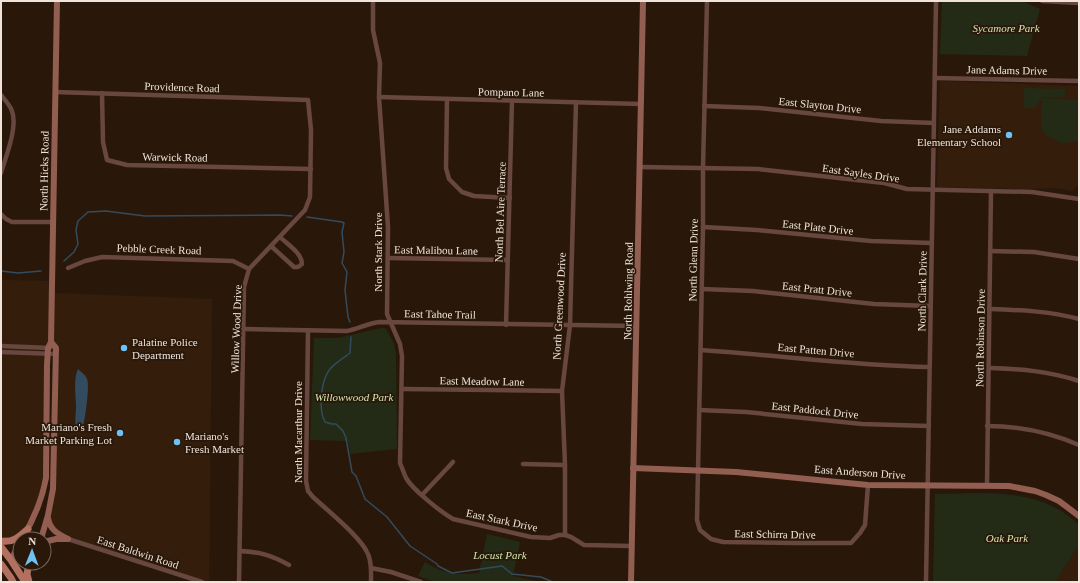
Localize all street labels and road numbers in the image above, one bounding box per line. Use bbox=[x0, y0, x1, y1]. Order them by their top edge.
street label: Jane Adams Drive bbox=[967, 63, 1048, 77]
street label: Providence Road bbox=[144, 80, 220, 94]
street label: Pompano Lane bbox=[478, 85, 544, 99]
street label: East Slayton Drive bbox=[778, 95, 862, 115]
street label: North Hicks Road bbox=[37, 130, 51, 211]
street label: Warwick Road bbox=[142, 150, 208, 164]
street label: North Bel Aire Terrace bbox=[492, 161, 508, 263]
street label: East Sayles Drive bbox=[821, 162, 901, 184]
street label: North Stark Drive bbox=[372, 212, 384, 292]
street label: East Plate Drive bbox=[782, 217, 854, 237]
street label: North Glenn Drive bbox=[686, 218, 700, 302]
street label: Pebble Creek Road bbox=[116, 242, 202, 256]
street label: North Rohlwing Road bbox=[621, 242, 635, 340]
street label: East Malibou Lane bbox=[394, 243, 478, 257]
street label: North Clark Drive bbox=[915, 250, 929, 331]
street label: North Greenwood Drive bbox=[550, 252, 568, 360]
street label: East Pratt Drive bbox=[781, 279, 853, 299]
street label: Willow Wood Drive bbox=[228, 284, 244, 374]
street label: North Robinson Drive bbox=[973, 289, 987, 387]
street label: East Tahoe Trail bbox=[404, 307, 476, 321]
street label: East Patten Drive bbox=[777, 341, 855, 359]
street label: East Meadow Lane bbox=[439, 374, 525, 388]
street label: North Macarthur Drive bbox=[292, 381, 304, 483]
street label: East Paddock Drive bbox=[771, 399, 859, 421]
street label: East Anderson Drive bbox=[814, 463, 906, 481]
street label: East Stark Drive bbox=[465, 507, 539, 533]
street label: East Schirra Drive bbox=[734, 527, 816, 541]
street label: East Baldwin Road bbox=[96, 533, 181, 571]

